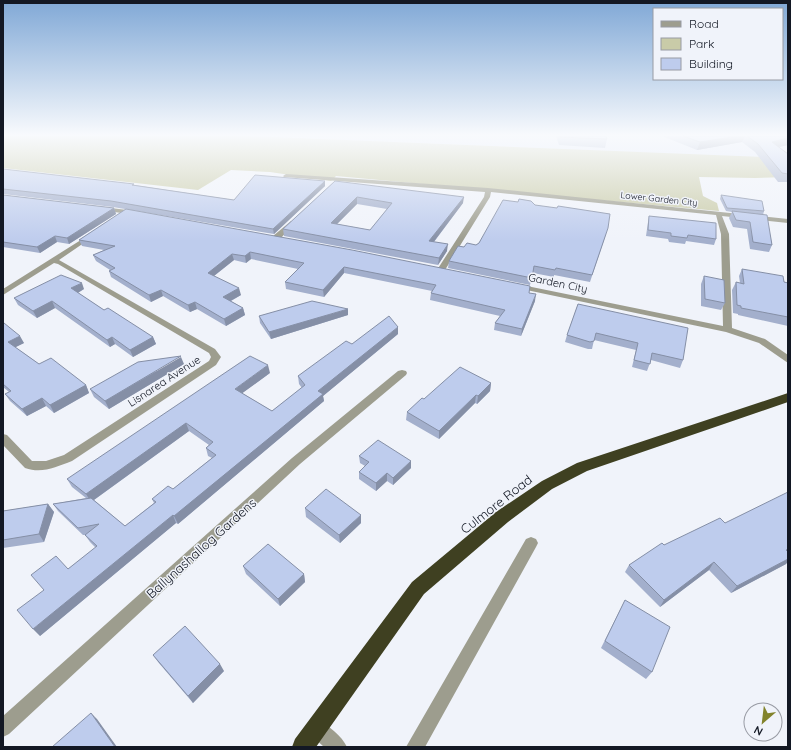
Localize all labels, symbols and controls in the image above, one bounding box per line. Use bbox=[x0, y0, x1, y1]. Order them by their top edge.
legend bbox=[653, 8, 783, 80]
text: Road bbox=[689, 16, 719, 31]
text: Park bbox=[689, 36, 714, 51]
text: Building bbox=[689, 56, 733, 71]
street label: Lower Garden City bbox=[620, 189, 698, 208]
street label: Garden City bbox=[527, 270, 589, 296]
street label: Lisnarea Avenue bbox=[125, 352, 203, 410]
street label: Culmore Road bbox=[457, 471, 535, 537]
street label: Ballynashallog Gardens bbox=[143, 494, 259, 602]
north arrow bbox=[743, 702, 783, 742]
text: N bbox=[751, 723, 765, 739]

